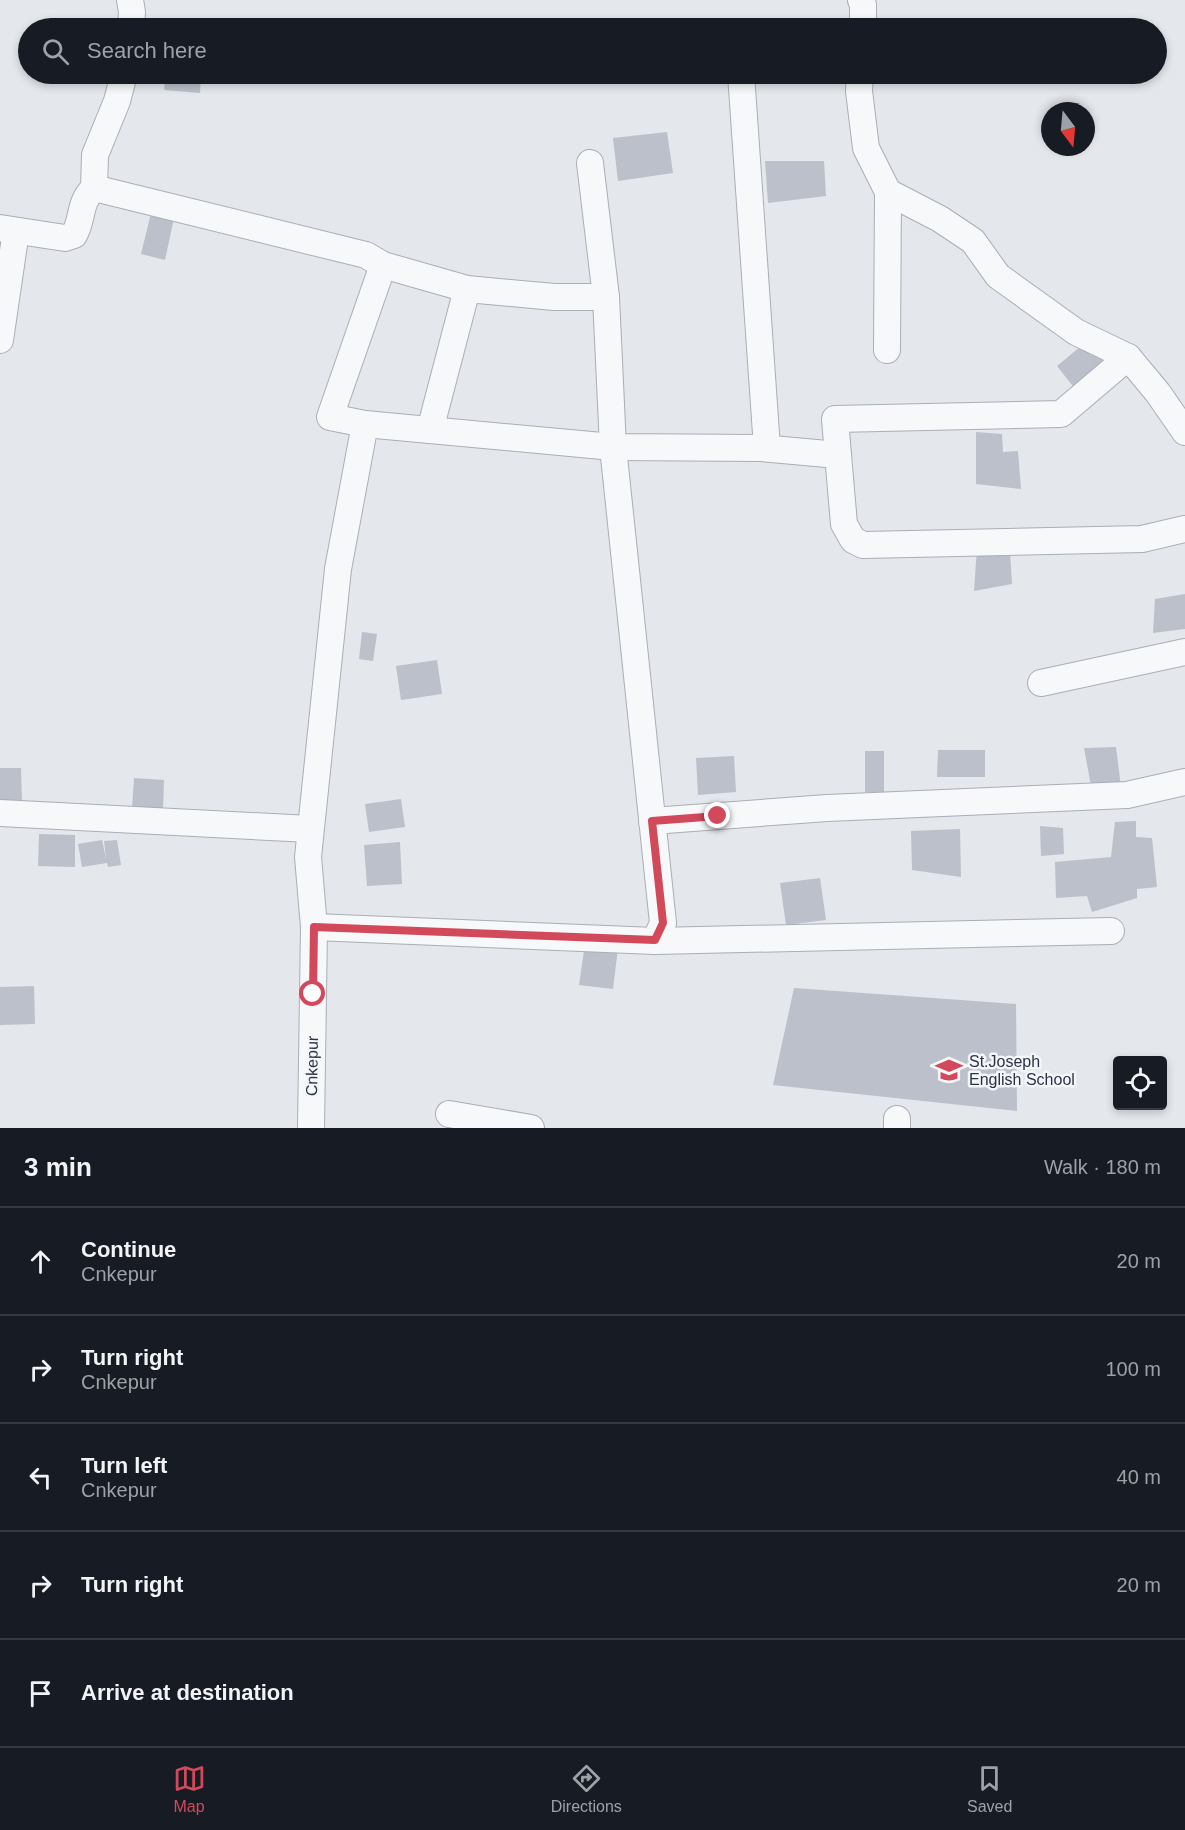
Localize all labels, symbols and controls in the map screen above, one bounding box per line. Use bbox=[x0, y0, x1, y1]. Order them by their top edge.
search box bbox=[18, 18, 1167, 84]
icon: search bbox=[39, 35, 72, 68]
text: Search here bbox=[87, 38, 207, 63]
north arrow bbox=[1041, 102, 1095, 156]
route end bbox=[704, 802, 730, 828]
route start bbox=[299, 980, 325, 1006]
street label: Cnkepur bbox=[303, 1035, 321, 1096]
place label: St.Joseph English School bbox=[969, 1053, 1075, 1088]
school or university icon: St.Joseph English School bbox=[934, 1055, 964, 1085]
map controls bbox=[1113, 1056, 1167, 1110]
button: locate bbox=[1113, 1056, 1167, 1110]
text: 3 min bbox=[24, 1152, 92, 1182]
text: Walk · 180 m bbox=[1044, 1156, 1161, 1178]
text: Continue bbox=[81, 1237, 176, 1262]
icon: ahead bbox=[24, 1245, 57, 1278]
text: 20 m bbox=[1117, 1250, 1161, 1272]
text: Cnkepur bbox=[81, 1263, 157, 1285]
text: Turn right bbox=[81, 1345, 183, 1370]
icon: right bbox=[24, 1353, 57, 1386]
text: 100 m bbox=[1105, 1358, 1161, 1380]
text: Cnkepur bbox=[81, 1371, 157, 1393]
text: Turn left bbox=[81, 1453, 167, 1478]
icon: left bbox=[24, 1461, 57, 1494]
text: 40 m bbox=[1117, 1466, 1161, 1488]
text: Cnkepur bbox=[81, 1479, 157, 1501]
icon: right bbox=[24, 1569, 57, 1602]
text: Turn right bbox=[81, 1572, 183, 1597]
text: 20 m bbox=[1117, 1574, 1161, 1596]
icon: arrive bbox=[24, 1677, 57, 1710]
text: Arrive at destination bbox=[81, 1680, 294, 1705]
tab: Map bbox=[173, 1762, 206, 1816]
tab: Directions bbox=[551, 1762, 622, 1816]
tab: Saved bbox=[967, 1762, 1012, 1816]

